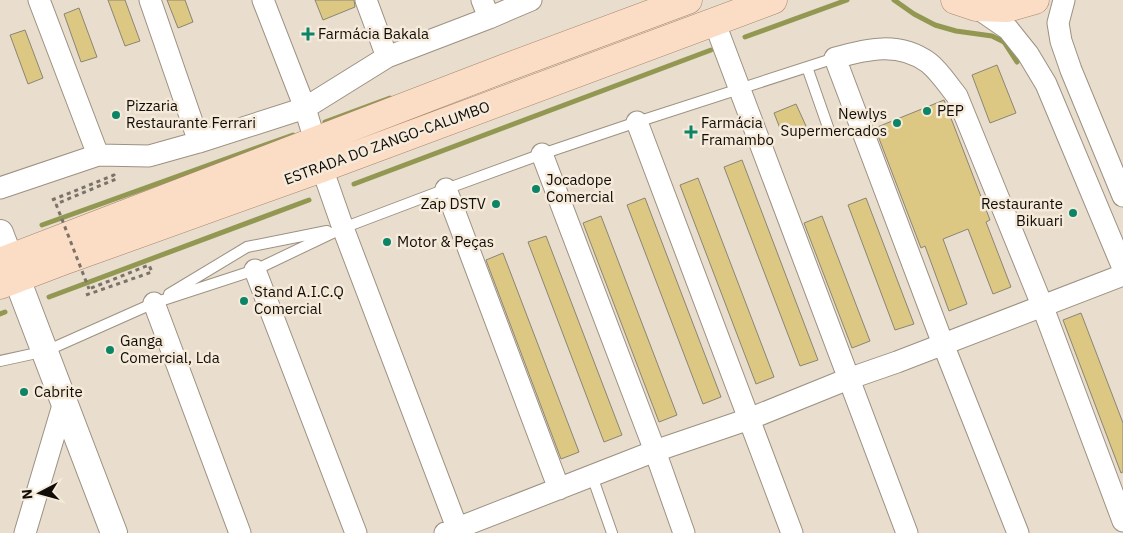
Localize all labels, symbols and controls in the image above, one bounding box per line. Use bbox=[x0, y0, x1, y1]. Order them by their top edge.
place label: Farmácia Bakala bbox=[318, 24, 429, 43]
marker: Farmácia Bakala bbox=[302, 28, 314, 40]
place label: Pizzaria Restaurante Ferrari bbox=[126, 96, 256, 132]
street label: ESTRADA DO ZANGO-CALUMBO bbox=[281, 96, 492, 189]
place label: PEP bbox=[937, 101, 964, 120]
place label: Newlys Supermercados bbox=[781, 104, 887, 140]
marker: PEP bbox=[921, 105, 933, 117]
marker: Pizzaria Restaurante Ferrari bbox=[110, 109, 122, 121]
place label: Farmácia Framambo bbox=[701, 113, 774, 149]
marker: Newlys Supermercados bbox=[891, 117, 903, 129]
marker: Farmácia Framambo bbox=[685, 126, 697, 138]
place label: Jocadope Comercial bbox=[546, 170, 614, 206]
marker: Jocadope Comercial bbox=[530, 183, 542, 195]
place label: Zap DSTV bbox=[421, 194, 486, 213]
place label: Restaurante Bikuari bbox=[981, 194, 1063, 230]
marker: Zap DSTV bbox=[490, 198, 502, 210]
marker: Restaurante Bikuari bbox=[1067, 207, 1079, 219]
place label: Motor & Peças bbox=[397, 232, 494, 251]
marker: Motor & Peças bbox=[381, 236, 393, 248]
place label: Stand A.I.C.Q Comercial bbox=[254, 282, 344, 318]
marker: Stand A.I.C.Q Comercial bbox=[238, 295, 250, 307]
place label: Ganga Comercial, Lda bbox=[120, 331, 220, 367]
marker: Ganga Comercial, Lda bbox=[104, 344, 116, 356]
place label: Cabrite bbox=[34, 382, 83, 401]
marker: Cabrite bbox=[18, 386, 30, 398]
north arrow bbox=[15, 468, 65, 518]
text: N bbox=[18, 488, 37, 500]

